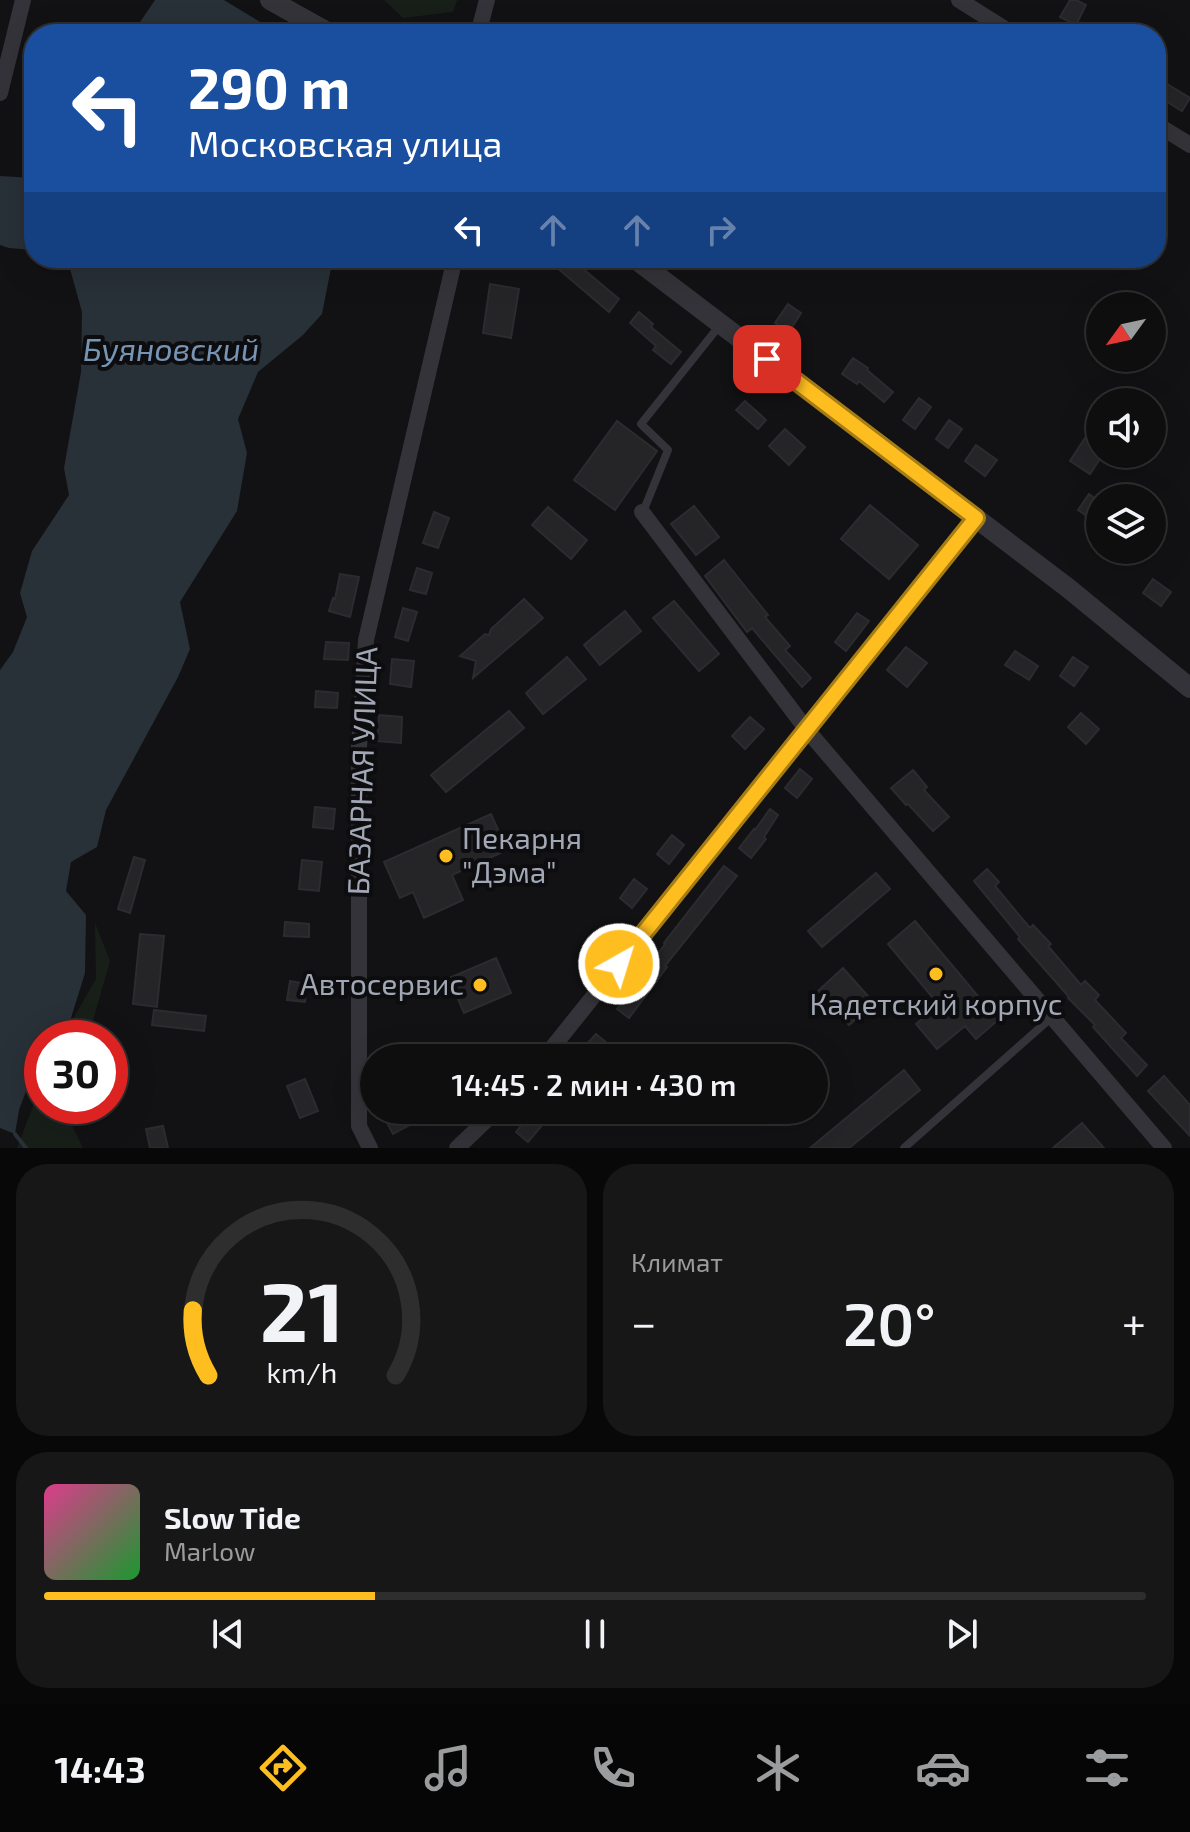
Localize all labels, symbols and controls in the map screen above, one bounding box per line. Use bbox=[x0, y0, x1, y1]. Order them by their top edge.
text: 290 m bbox=[188, 53, 350, 120]
icon: left bbox=[56, 56, 160, 160]
text: Московская улица bbox=[188, 121, 502, 164]
icon: left bbox=[447, 208, 491, 252]
icon: ahead bbox=[531, 208, 575, 252]
icon: ahead bbox=[615, 208, 659, 252]
icon: right bbox=[699, 208, 743, 252]
north arrow bbox=[1086, 292, 1166, 372]
map controls bbox=[1086, 292, 1166, 564]
pin bbox=[733, 325, 801, 393]
water label: Буяновский bbox=[83, 329, 259, 367]
icon: arrive bbox=[745, 337, 789, 381]
button: sound bbox=[1086, 388, 1166, 468]
button: layers bbox=[1086, 484, 1166, 564]
street label: БАЗАРНАЯ УЛИЦА bbox=[339, 646, 383, 896]
place label: Пекарня "Дэма" bbox=[462, 819, 582, 889]
marker: Пекарня "Дэма" bbox=[437, 847, 455, 865]
position arrow bbox=[577, 922, 661, 1006]
place label: Автосервис bbox=[300, 965, 464, 1001]
marker: Кадетский корпус bbox=[927, 965, 945, 983]
marker: Автосервис bbox=[471, 976, 489, 994]
place label: Кадетский корпус bbox=[809, 985, 1063, 1022]
speed limit sign: 30 bbox=[24, 1020, 128, 1124]
text: 14:45 · 2 мин · 430 m bbox=[452, 1066, 736, 1102]
text: Климат bbox=[631, 1246, 723, 1277]
text: 21 bbox=[259, 1259, 344, 1359]
text: 20° bbox=[843, 1286, 936, 1358]
text: − bbox=[631, 1295, 657, 1348]
text: + bbox=[1122, 1295, 1146, 1348]
text: km/h bbox=[266, 1354, 337, 1389]
text: Slow Tide bbox=[164, 1499, 301, 1535]
text: Marlow bbox=[164, 1535, 255, 1566]
icon: previous bbox=[206, 1612, 250, 1656]
icon: pause bbox=[573, 1612, 617, 1656]
icon: next bbox=[940, 1612, 984, 1656]
icon: directions bbox=[255, 1740, 311, 1796]
icon: music bbox=[420, 1740, 476, 1796]
icon: phone bbox=[585, 1740, 641, 1796]
icon: climate bbox=[750, 1740, 806, 1796]
icon: car bbox=[915, 1740, 971, 1796]
icon: filters bbox=[1079, 1740, 1135, 1796]
text: 14:43 bbox=[54, 1747, 146, 1790]

